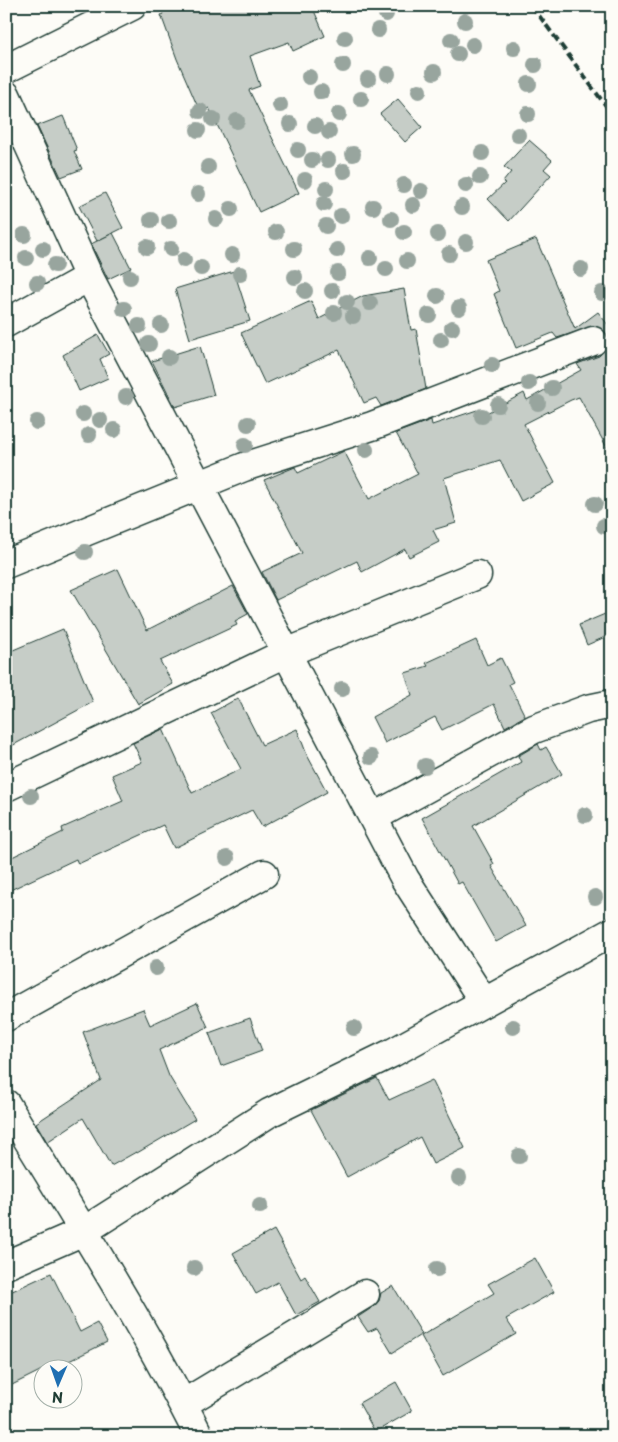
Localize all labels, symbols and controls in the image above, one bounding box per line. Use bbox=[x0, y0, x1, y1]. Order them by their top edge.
north arrow bbox=[32, 1360, 82, 1410]
text: N bbox=[52, 1387, 63, 1408]

